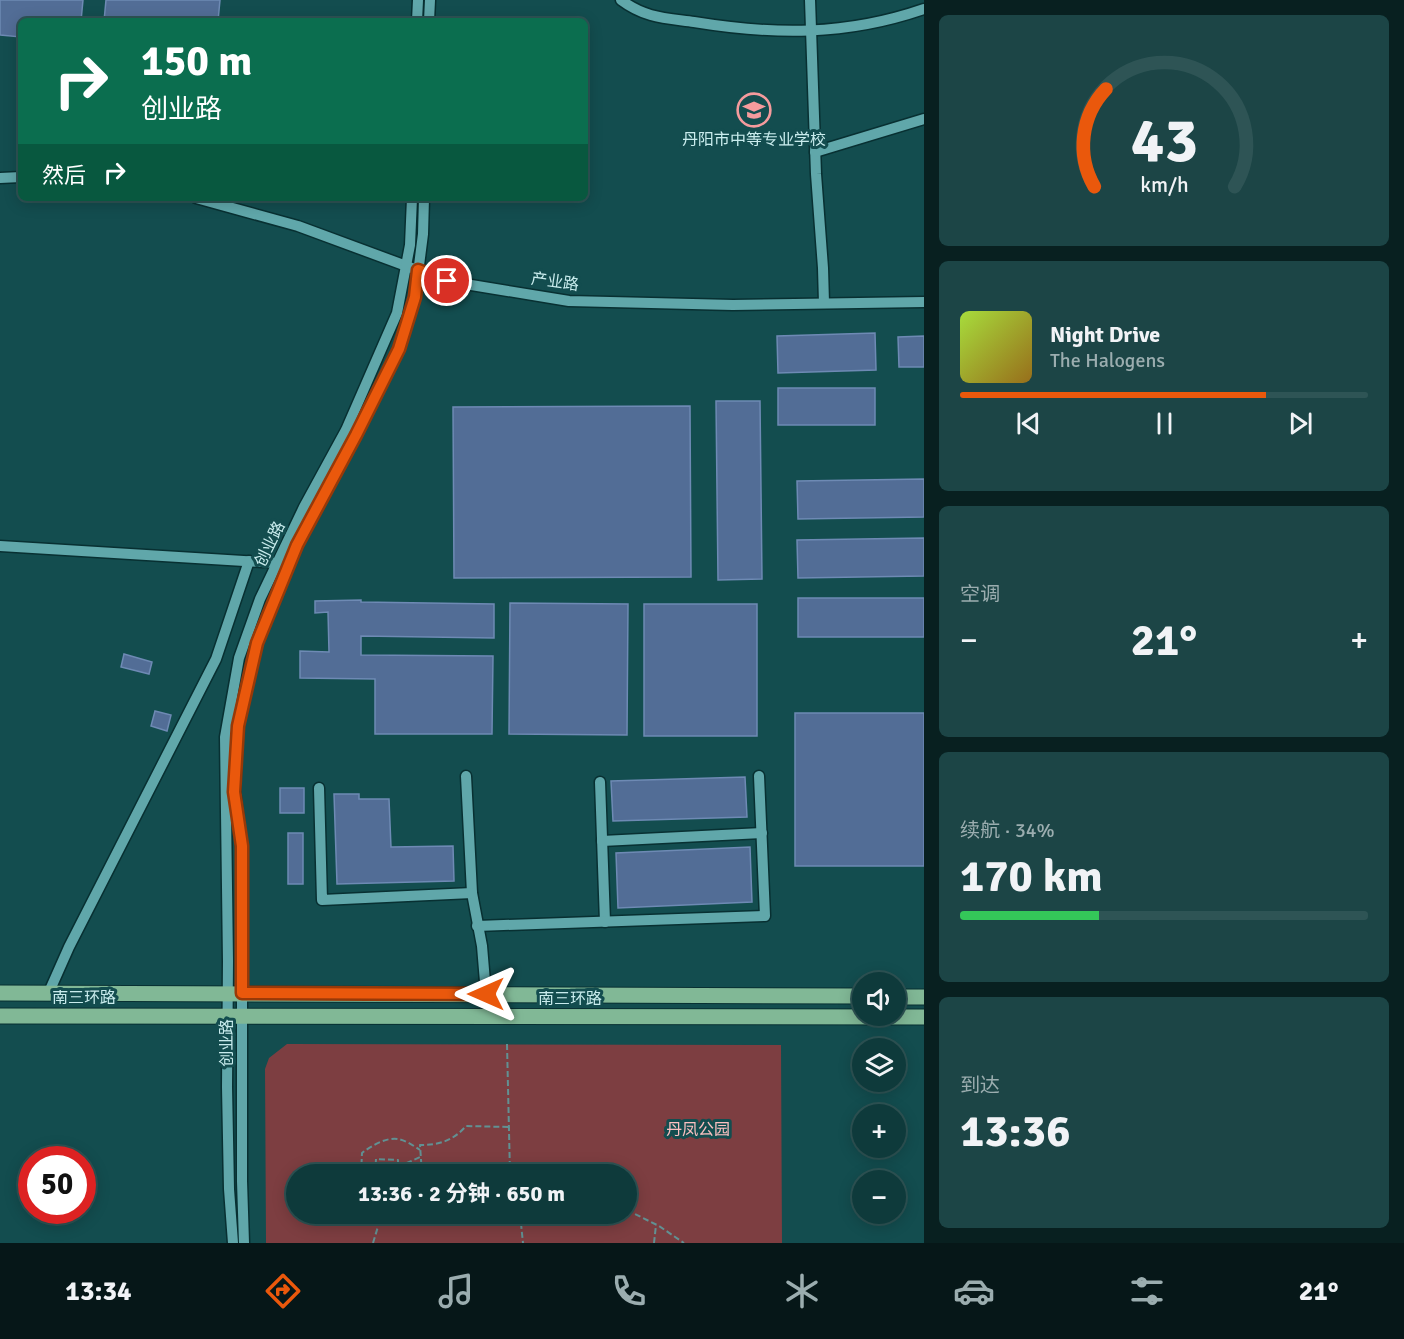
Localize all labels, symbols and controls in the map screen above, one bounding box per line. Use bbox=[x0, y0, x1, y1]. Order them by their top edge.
text: 150 m bbox=[141, 36, 252, 87]
icon: right bbox=[42, 42, 120, 120]
school or university icon: 丹阳市中等专业学校 bbox=[736, 92, 772, 128]
text: 创业路 bbox=[141, 93, 222, 126]
text: 43 bbox=[1130, 102, 1198, 179]
place label: 丹阳市中等专业学校 bbox=[682, 130, 826, 150]
icon: right bbox=[98, 156, 131, 189]
text: 然后 bbox=[42, 162, 86, 189]
text: km/h bbox=[1140, 173, 1188, 199]
pin bbox=[421, 255, 472, 306]
icon: arrive bbox=[430, 264, 463, 297]
street label: 产业路 bbox=[530, 269, 580, 295]
text: Night Drive bbox=[1050, 321, 1160, 348]
text: The Halogens bbox=[1050, 348, 1165, 373]
icon: previous bbox=[1012, 407, 1045, 440]
icon: pause bbox=[1148, 407, 1181, 440]
icon: next bbox=[1284, 407, 1317, 440]
street label: 创业路 bbox=[250, 518, 290, 570]
text: 空调 bbox=[960, 582, 1000, 607]
text: 21° bbox=[1131, 613, 1197, 668]
text: − bbox=[960, 620, 978, 661]
text: + bbox=[1350, 620, 1368, 661]
text: 续航 · 34% bbox=[960, 818, 1055, 843]
text: 170 km bbox=[960, 849, 1103, 904]
position arrow bbox=[454, 962, 518, 1026]
map controls bbox=[852, 972, 906, 1224]
button: sound bbox=[852, 972, 906, 1026]
street label: 南三环路 bbox=[52, 988, 116, 1008]
street label: 南三环路 bbox=[538, 989, 602, 1009]
street label: 创业路 bbox=[217, 1019, 237, 1067]
button: layers bbox=[852, 1038, 906, 1092]
text: 到达 bbox=[960, 1073, 1000, 1098]
button: + bbox=[852, 1104, 906, 1158]
text: 13:36 bbox=[960, 1104, 1070, 1159]
park label: 丹凤公园 bbox=[666, 1120, 730, 1140]
speed limit sign: 50 bbox=[18, 1146, 96, 1224]
button: − bbox=[852, 1170, 906, 1224]
text: 13:36 · 2 分钟 · 650 m bbox=[358, 1180, 565, 1207]
icon: directions bbox=[262, 1270, 304, 1312]
icon: music bbox=[435, 1270, 477, 1312]
icon: phone bbox=[608, 1270, 650, 1312]
icon: climate bbox=[781, 1270, 823, 1312]
icon: car bbox=[953, 1270, 995, 1312]
icon: filters bbox=[1126, 1270, 1168, 1312]
text: 13:34 bbox=[65, 1275, 132, 1308]
text: 21° bbox=[1299, 1275, 1339, 1308]

